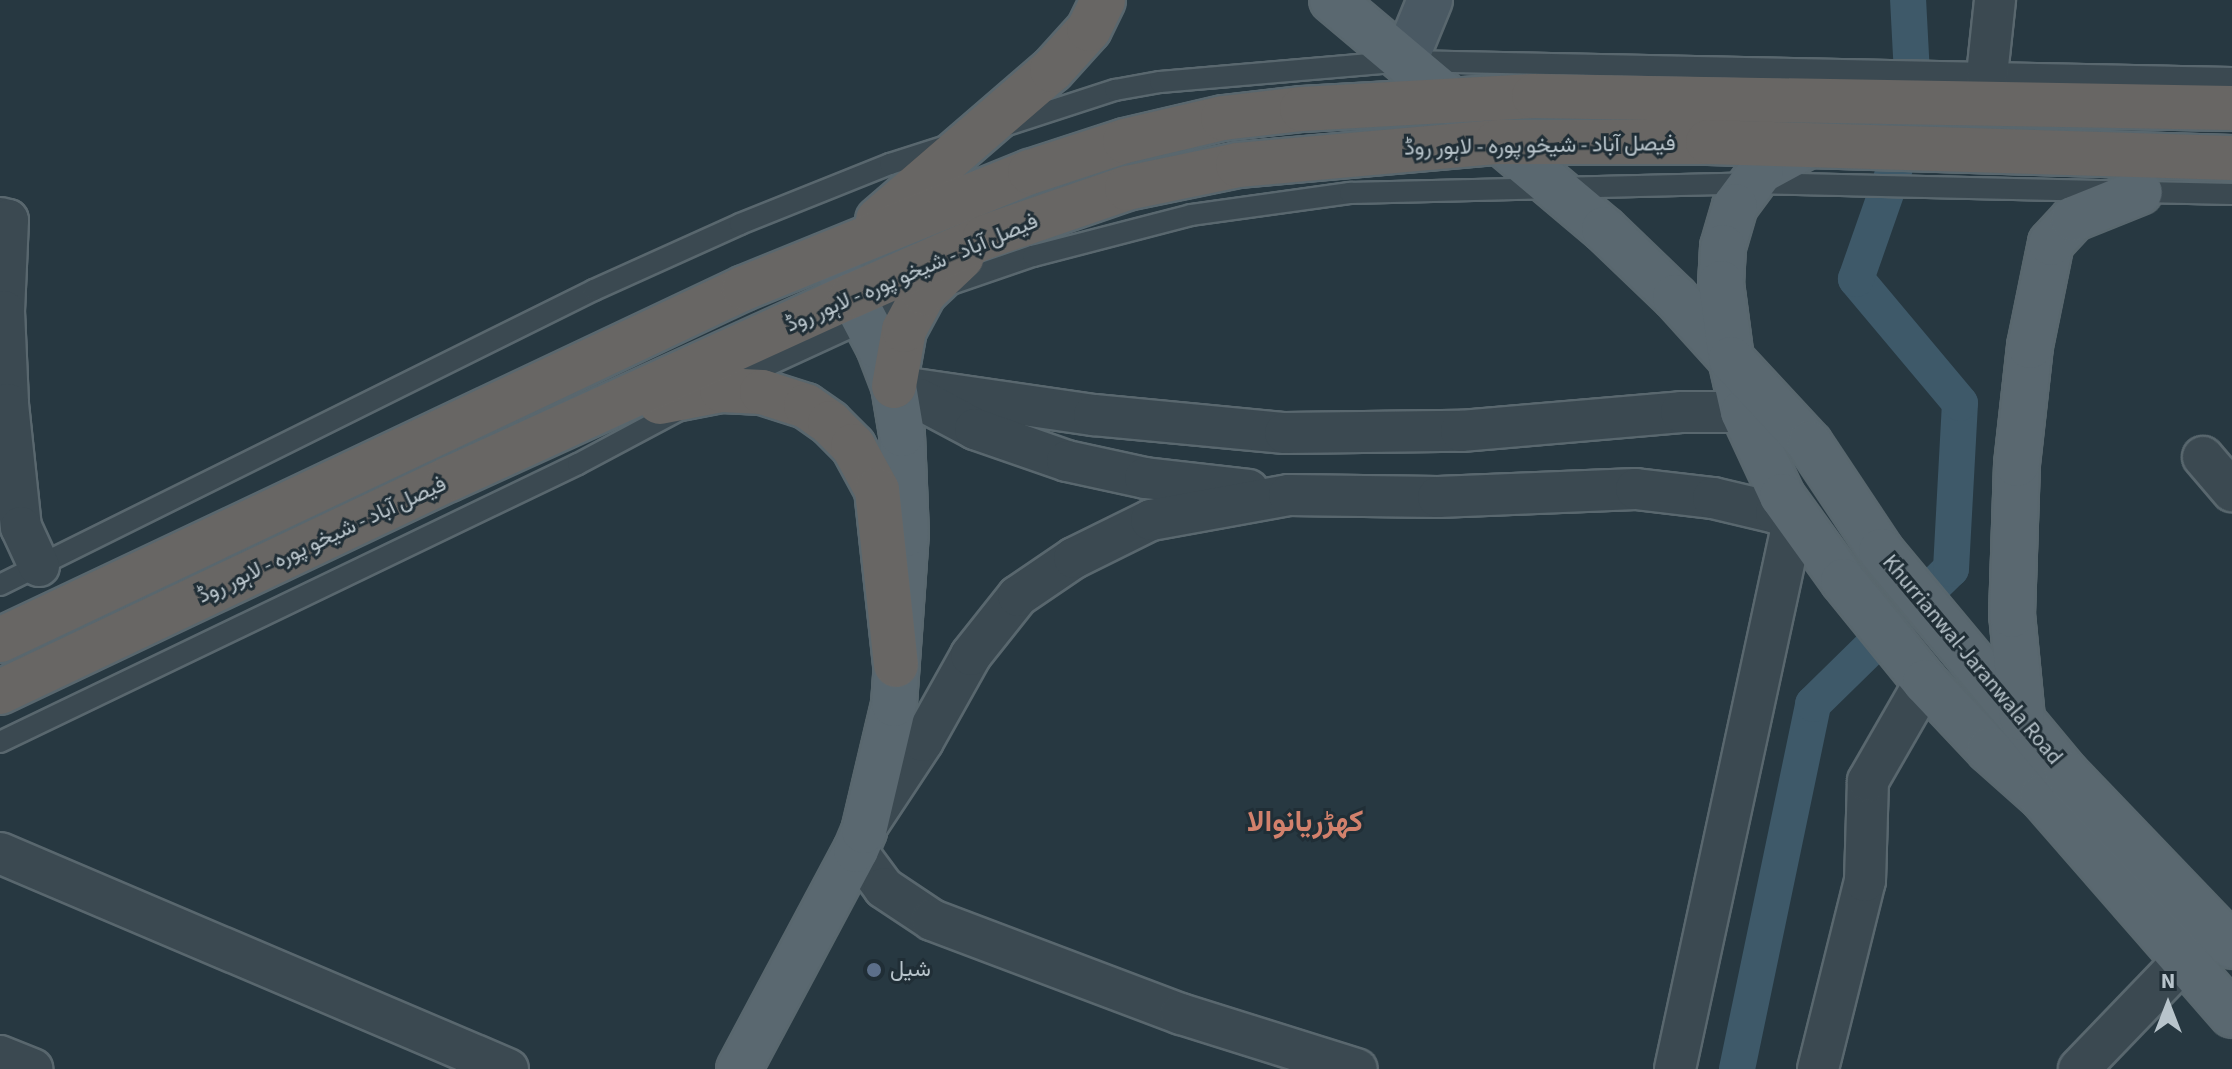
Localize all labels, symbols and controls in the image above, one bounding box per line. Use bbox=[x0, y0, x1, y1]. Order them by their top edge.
street label: فیصل آباد - شیخو پورہ - لاہور روڈ bbox=[1404, 130, 1676, 162]
street label: فیصل آباد - شیخو پورہ - لاہور روڈ bbox=[782, 208, 1042, 338]
street label: فیصل آباد - شیخو پورہ - لاہور روڈ bbox=[193, 471, 451, 609]
street label: Khurrianwal-Jaranwala Road bbox=[1876, 550, 2068, 770]
district label: کھڑریانوالا bbox=[1247, 804, 1363, 840]
place label: شیل bbox=[890, 957, 931, 983]
marker: شیل bbox=[865, 961, 883, 979]
north arrow bbox=[2128, 965, 2208, 1045]
text: N bbox=[2161, 965, 2175, 997]

